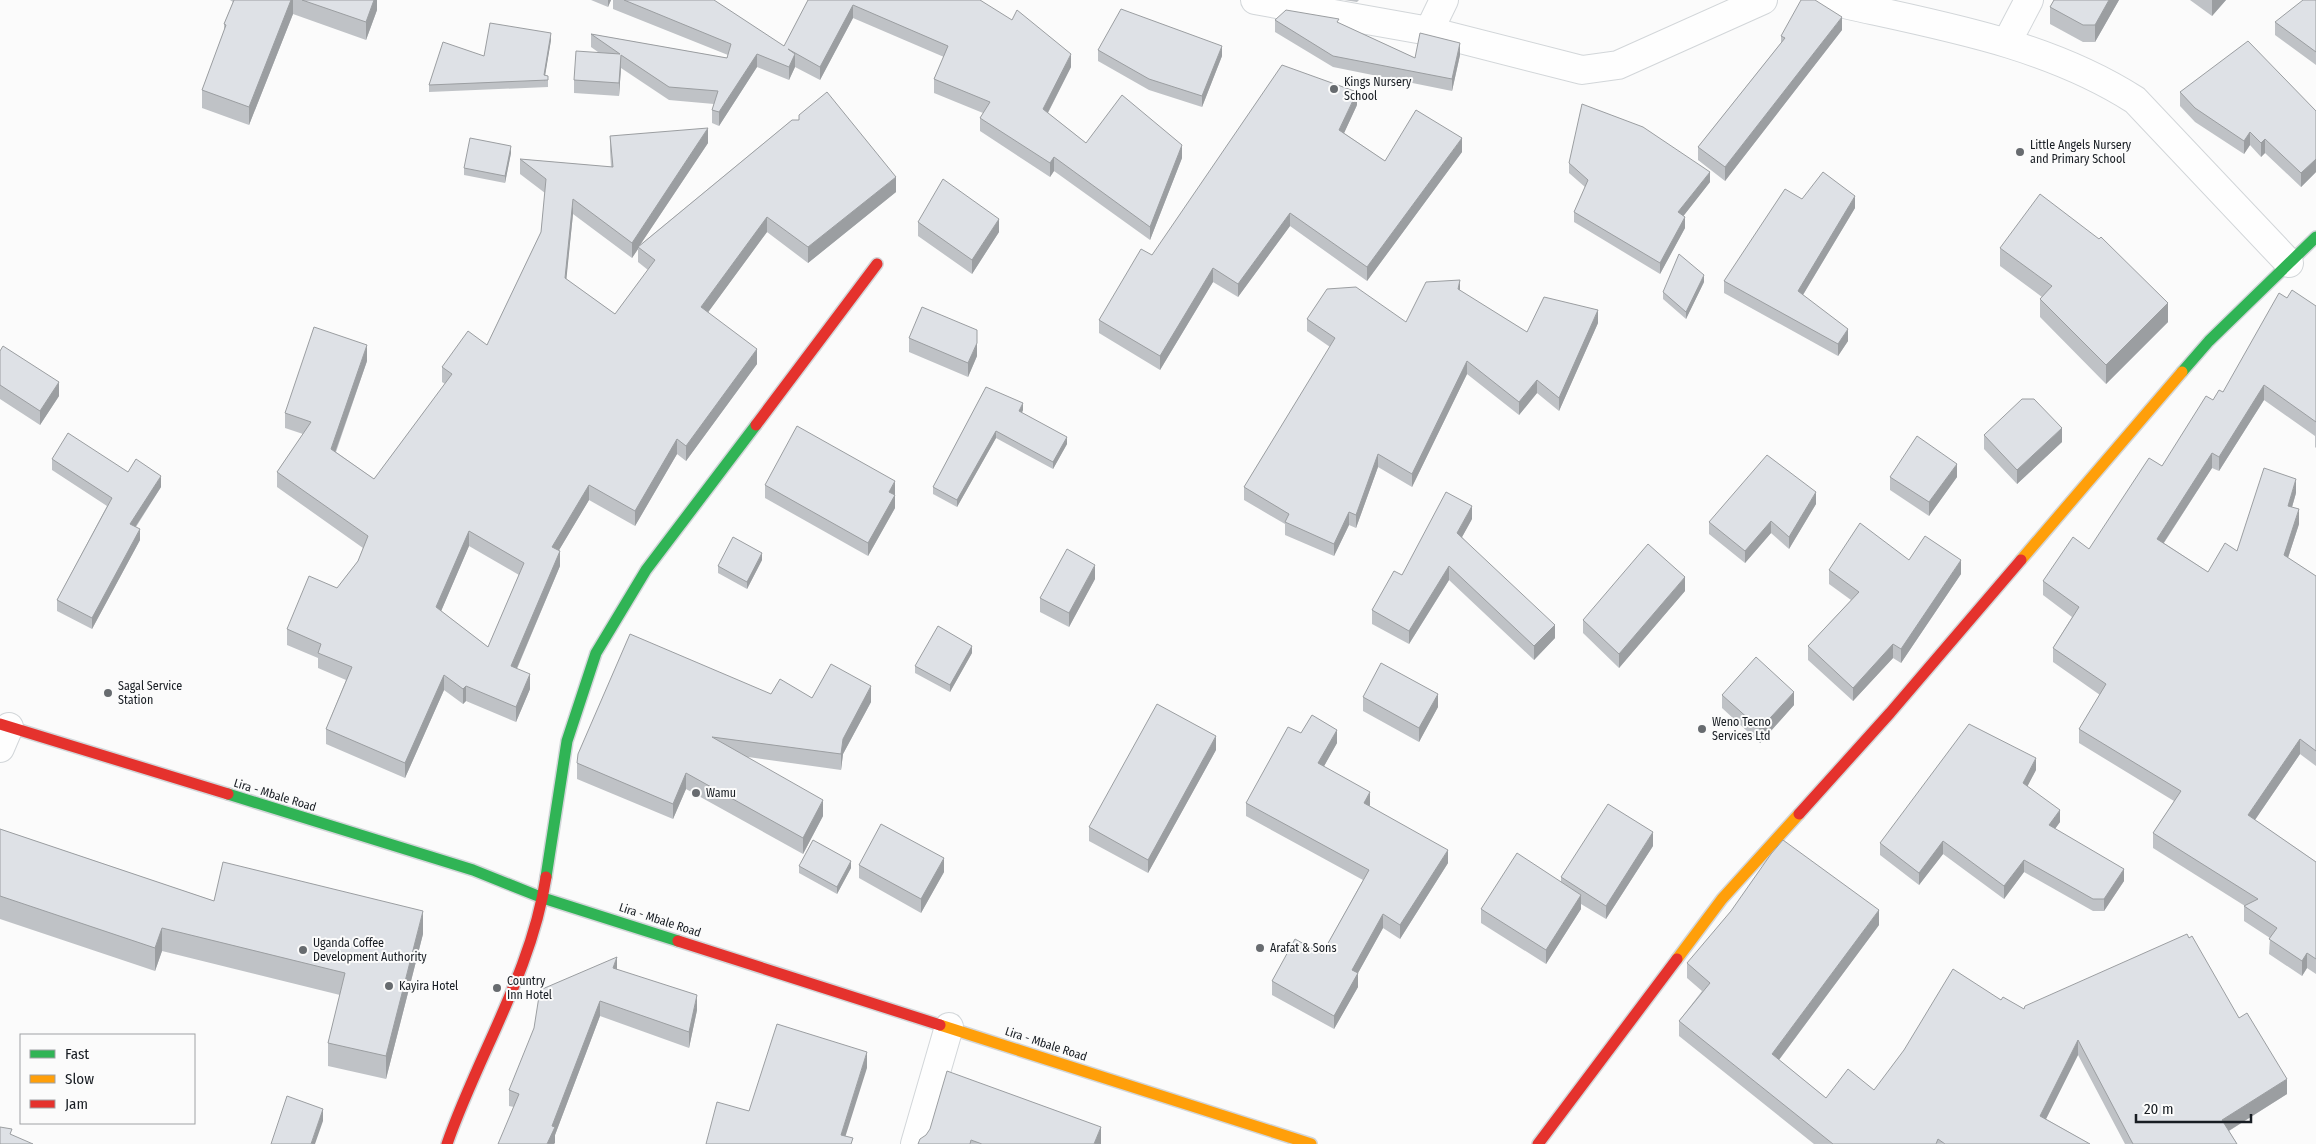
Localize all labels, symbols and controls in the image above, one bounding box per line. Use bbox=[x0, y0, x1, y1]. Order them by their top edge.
place label: Kings Nursery School bbox=[1344, 75, 1412, 103]
marker: Kings Nursery School bbox=[1328, 83, 1340, 95]
place label: Little Angels Nursery and Primary School bbox=[2030, 138, 2132, 166]
marker: Little Angels Nursery and Primary School bbox=[2014, 146, 2026, 158]
place label: Sagal Service Station bbox=[118, 679, 182, 707]
marker: Sagal Service Station bbox=[102, 687, 114, 699]
place label: Weno Tecno Services Ltd bbox=[1712, 715, 1771, 743]
marker: Weno Tecno Services Ltd bbox=[1696, 723, 1708, 735]
street label: Lira - Mbale Road bbox=[232, 776, 318, 814]
place label: Wamu bbox=[706, 786, 736, 800]
marker: Wamu bbox=[690, 787, 702, 799]
street label: Lira - Mbale Road bbox=[617, 900, 703, 940]
place label: Uganda Coffee Development Authority bbox=[313, 936, 427, 964]
place label: Arafat & Sons bbox=[1270, 941, 1337, 955]
marker: Arafat & Sons bbox=[1254, 942, 1266, 954]
marker: Uganda Coffee Development Authority bbox=[297, 944, 309, 956]
place label: Country Inn Hotel bbox=[507, 974, 552, 1002]
place label: Kayira Hotel bbox=[399, 979, 458, 993]
marker: Kayira Hotel bbox=[383, 980, 395, 992]
marker: Country Inn Hotel bbox=[491, 982, 503, 994]
street label: Lira - Mbale Road bbox=[1003, 1024, 1089, 1064]
legend bbox=[20, 1034, 195, 1124]
text: Fast bbox=[65, 1045, 89, 1063]
text: Slow bbox=[65, 1070, 94, 1088]
scale bar bbox=[2136, 1092, 2251, 1124]
text: Jam bbox=[65, 1095, 88, 1113]
text: 20 m bbox=[2144, 1100, 2174, 1118]

